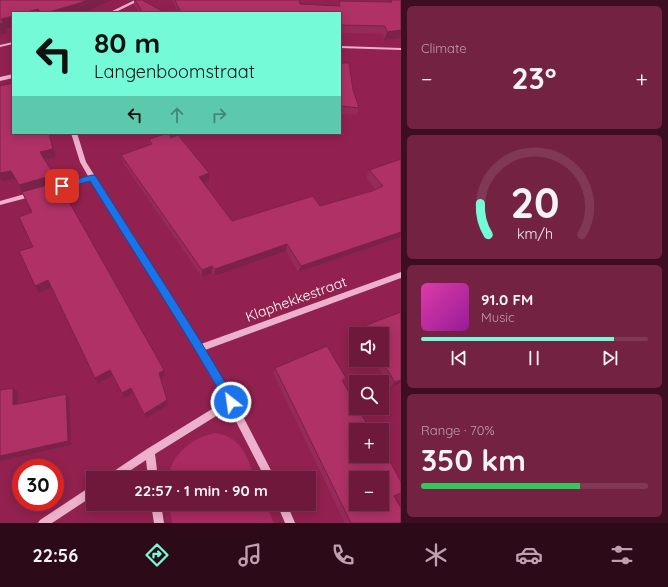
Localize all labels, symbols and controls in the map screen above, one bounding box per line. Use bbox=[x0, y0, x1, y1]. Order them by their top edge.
text: 80 m bbox=[94, 25, 160, 60]
icon: left bbox=[28, 28, 80, 80]
text: Climate bbox=[421, 40, 467, 56]
text: 23° bbox=[512, 59, 557, 97]
text: Langenboomstraat bbox=[94, 60, 255, 83]
text: − bbox=[421, 65, 432, 93]
text: + bbox=[636, 65, 648, 93]
icon: left bbox=[124, 104, 146, 126]
icon: ahead bbox=[166, 104, 188, 126]
icon: right bbox=[208, 104, 230, 126]
pin bbox=[45, 169, 79, 203]
icon: arrive bbox=[51, 175, 73, 197]
text: 20 bbox=[510, 176, 559, 228]
text: km/h bbox=[516, 224, 553, 242]
street label: Klaphekkestraat bbox=[243, 272, 349, 326]
text: 91.0 FM bbox=[481, 290, 533, 309]
text: Music bbox=[481, 309, 515, 325]
map controls bbox=[349, 327, 389, 511]
button: sound bbox=[349, 327, 389, 367]
icon: previous bbox=[448, 347, 470, 369]
icon: pause bbox=[523, 347, 545, 369]
icon: next bbox=[599, 347, 621, 369]
button: search bbox=[349, 375, 389, 415]
position arrow bbox=[210, 381, 252, 423]
text: Range · 70% bbox=[421, 422, 494, 438]
button: + bbox=[349, 423, 389, 463]
text: 350 km bbox=[421, 441, 526, 479]
speed limit sign: 30 bbox=[12, 459, 64, 511]
button: − bbox=[349, 471, 389, 511]
text: 22:57 · 1 min · 90 m bbox=[134, 481, 268, 500]
icon: directions bbox=[143, 541, 171, 569]
icon: music bbox=[236, 541, 264, 569]
icon: phone bbox=[329, 541, 357, 569]
icon: climate bbox=[422, 541, 450, 569]
icon: car bbox=[515, 541, 543, 569]
icon: filters bbox=[608, 541, 636, 569]
text: 22:56 bbox=[32, 544, 78, 567]

